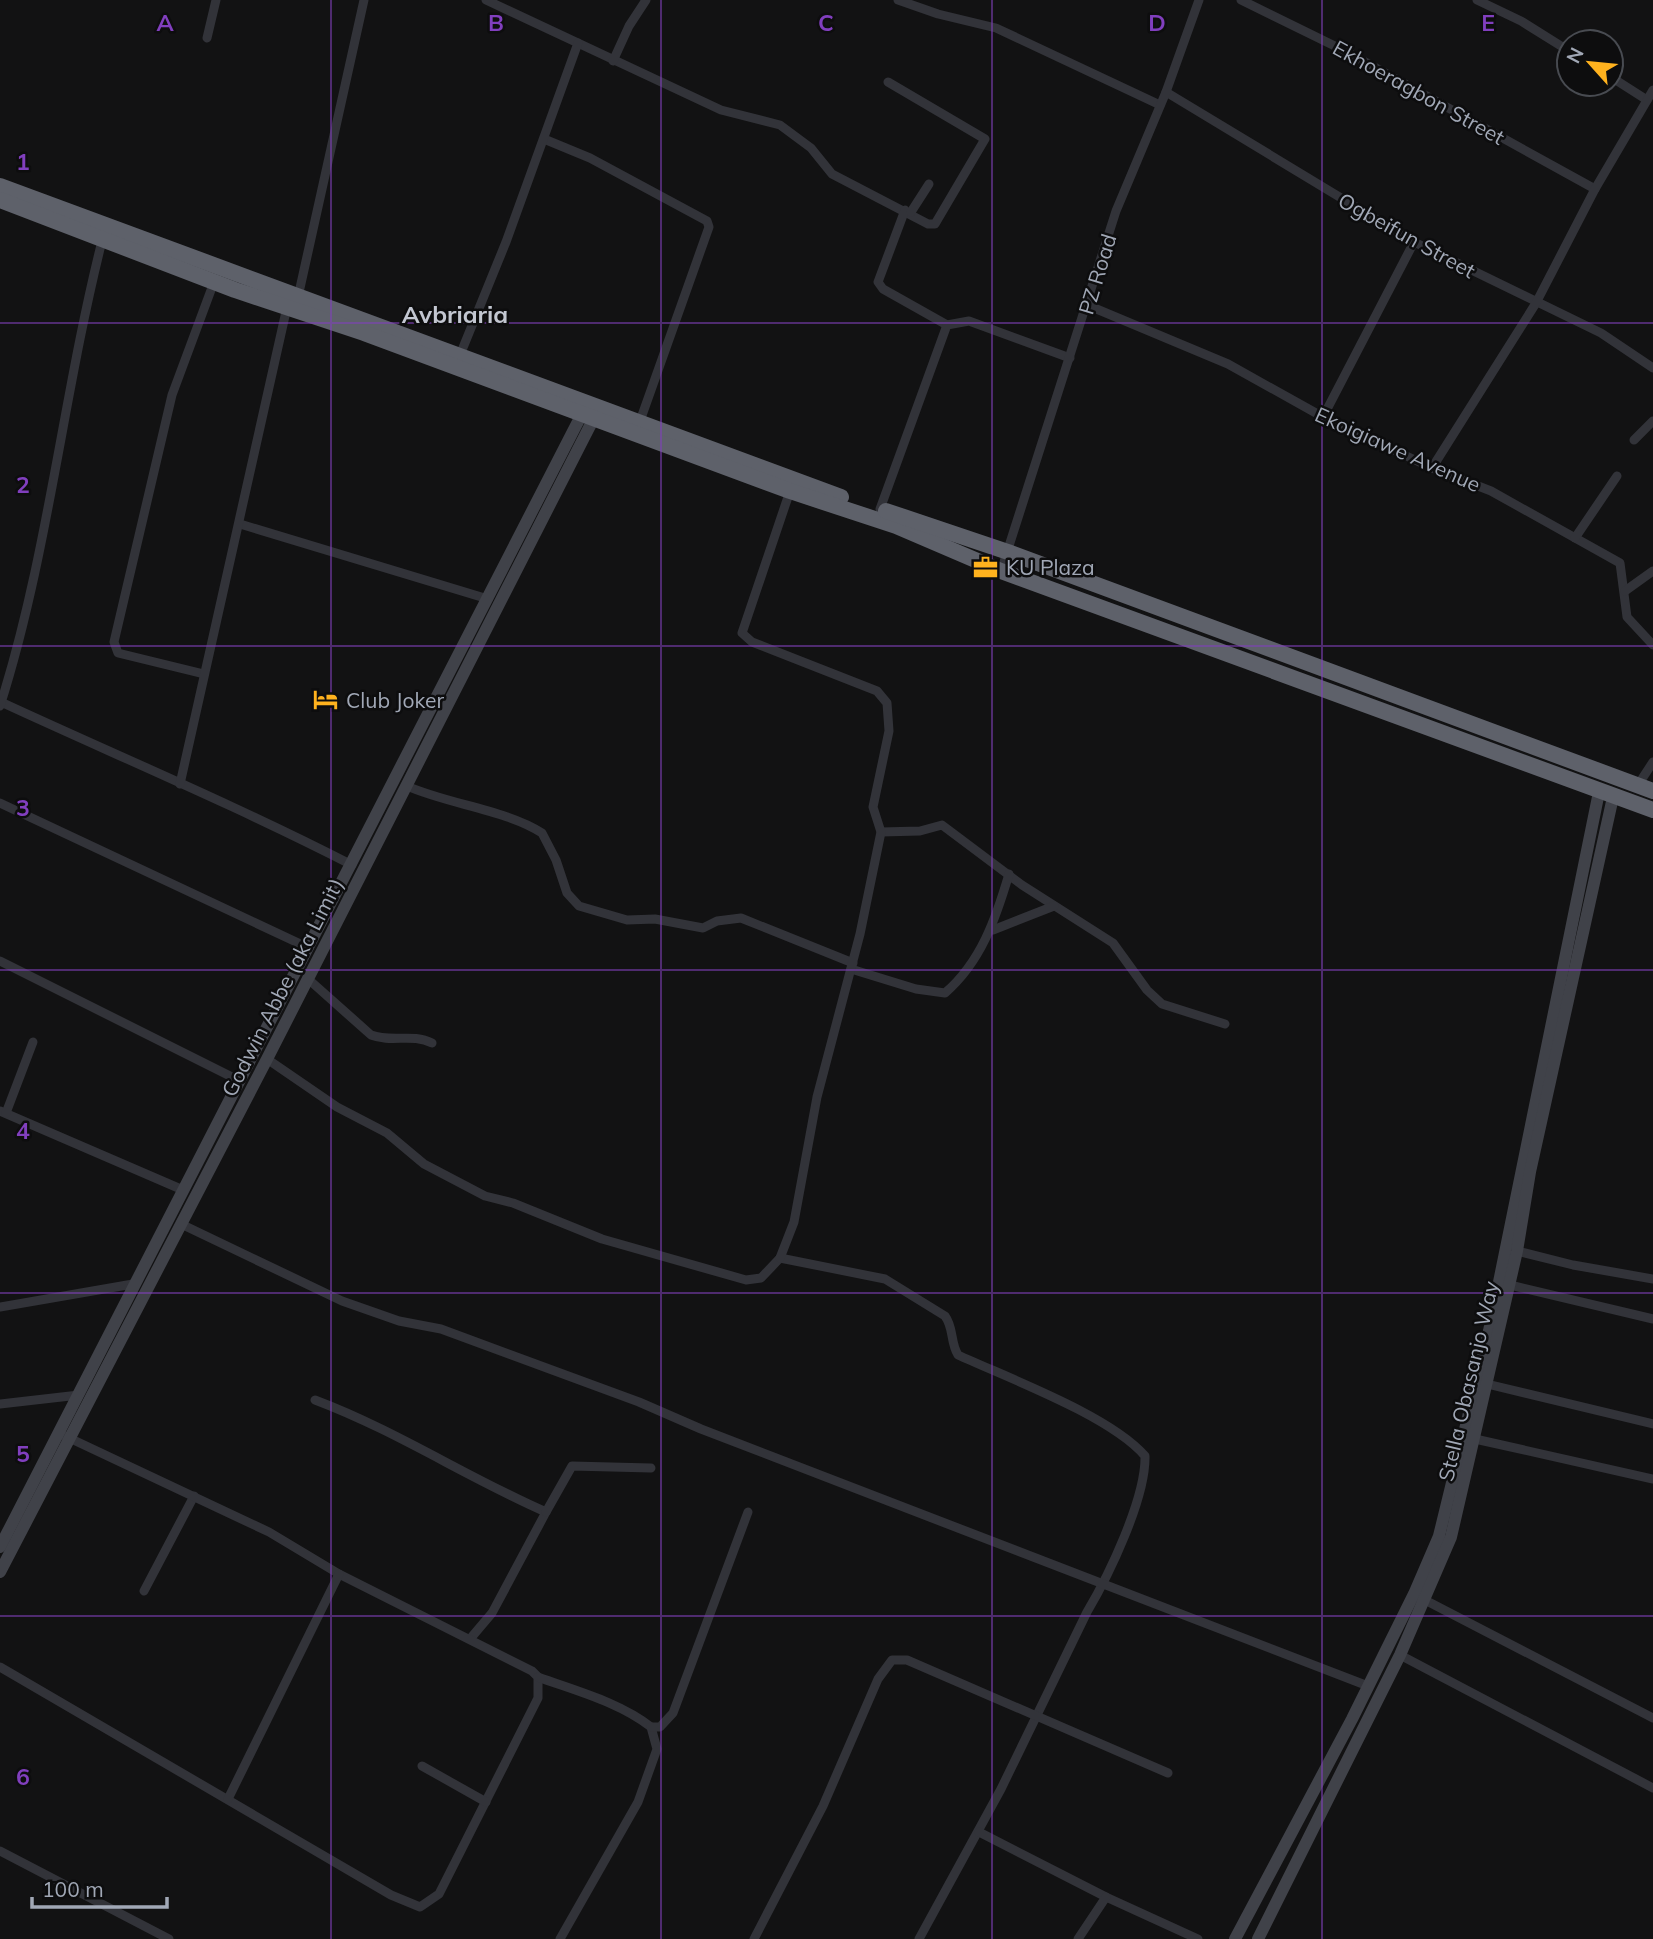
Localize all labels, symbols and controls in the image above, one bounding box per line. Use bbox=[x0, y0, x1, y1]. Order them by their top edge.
text: A bbox=[156, 8, 174, 37]
text: B bbox=[488, 8, 504, 37]
text: C bbox=[818, 8, 834, 37]
text: D bbox=[1148, 8, 1166, 37]
text: E bbox=[1481, 8, 1495, 37]
north arrow bbox=[1555, 28, 1625, 98]
street label: Ekhoeragbon Street bbox=[1329, 34, 1509, 150]
text: N bbox=[1561, 43, 1589, 67]
text: 1 bbox=[16, 147, 30, 176]
street label: Ogbeifun Street bbox=[1334, 187, 1480, 283]
street label: PZ Road bbox=[1072, 231, 1122, 317]
district label: Avbriaria bbox=[402, 299, 508, 329]
street label: Ekoigiawe Avenue bbox=[1311, 401, 1485, 497]
text: 2 bbox=[16, 470, 30, 499]
office icon: KU Plaza bbox=[972, 553, 1000, 581]
place label: KU Plaza bbox=[1006, 554, 1095, 580]
hotel icon: Club Joker bbox=[312, 686, 340, 714]
place label: Club Joker bbox=[346, 687, 444, 713]
text: 3 bbox=[16, 793, 30, 822]
street label: Godwin Abbe (aka Limit) bbox=[215, 873, 349, 1101]
text: 4 bbox=[16, 1116, 30, 1145]
street label: Stella Obasanjo Way bbox=[1432, 1278, 1504, 1484]
text: 5 bbox=[16, 1439, 30, 1468]
text: 6 bbox=[16, 1762, 30, 1791]
scale bar bbox=[32, 1866, 166, 1910]
text: 100 m bbox=[42, 1876, 104, 1902]

